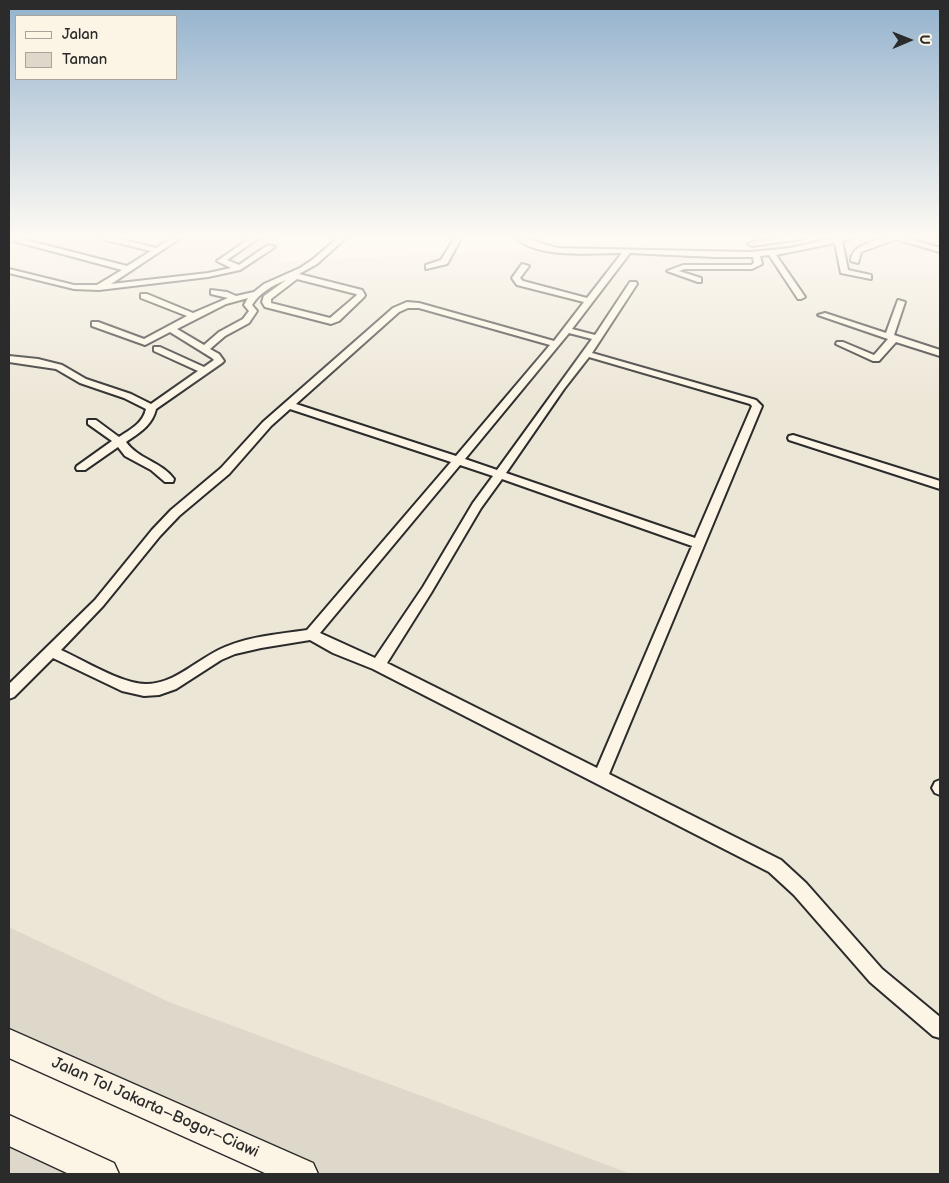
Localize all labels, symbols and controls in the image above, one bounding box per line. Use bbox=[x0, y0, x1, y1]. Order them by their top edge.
legend bbox=[15, 15, 178, 80]
north arrow bbox=[884, 15, 934, 65]
text: Jalan bbox=[62, 25, 98, 44]
text: U bbox=[916, 35, 933, 45]
text: Taman bbox=[62, 50, 107, 69]
street label: Jalan Tol Jakarta–Bogor–Ciawi bbox=[49, 1054, 261, 1162]

